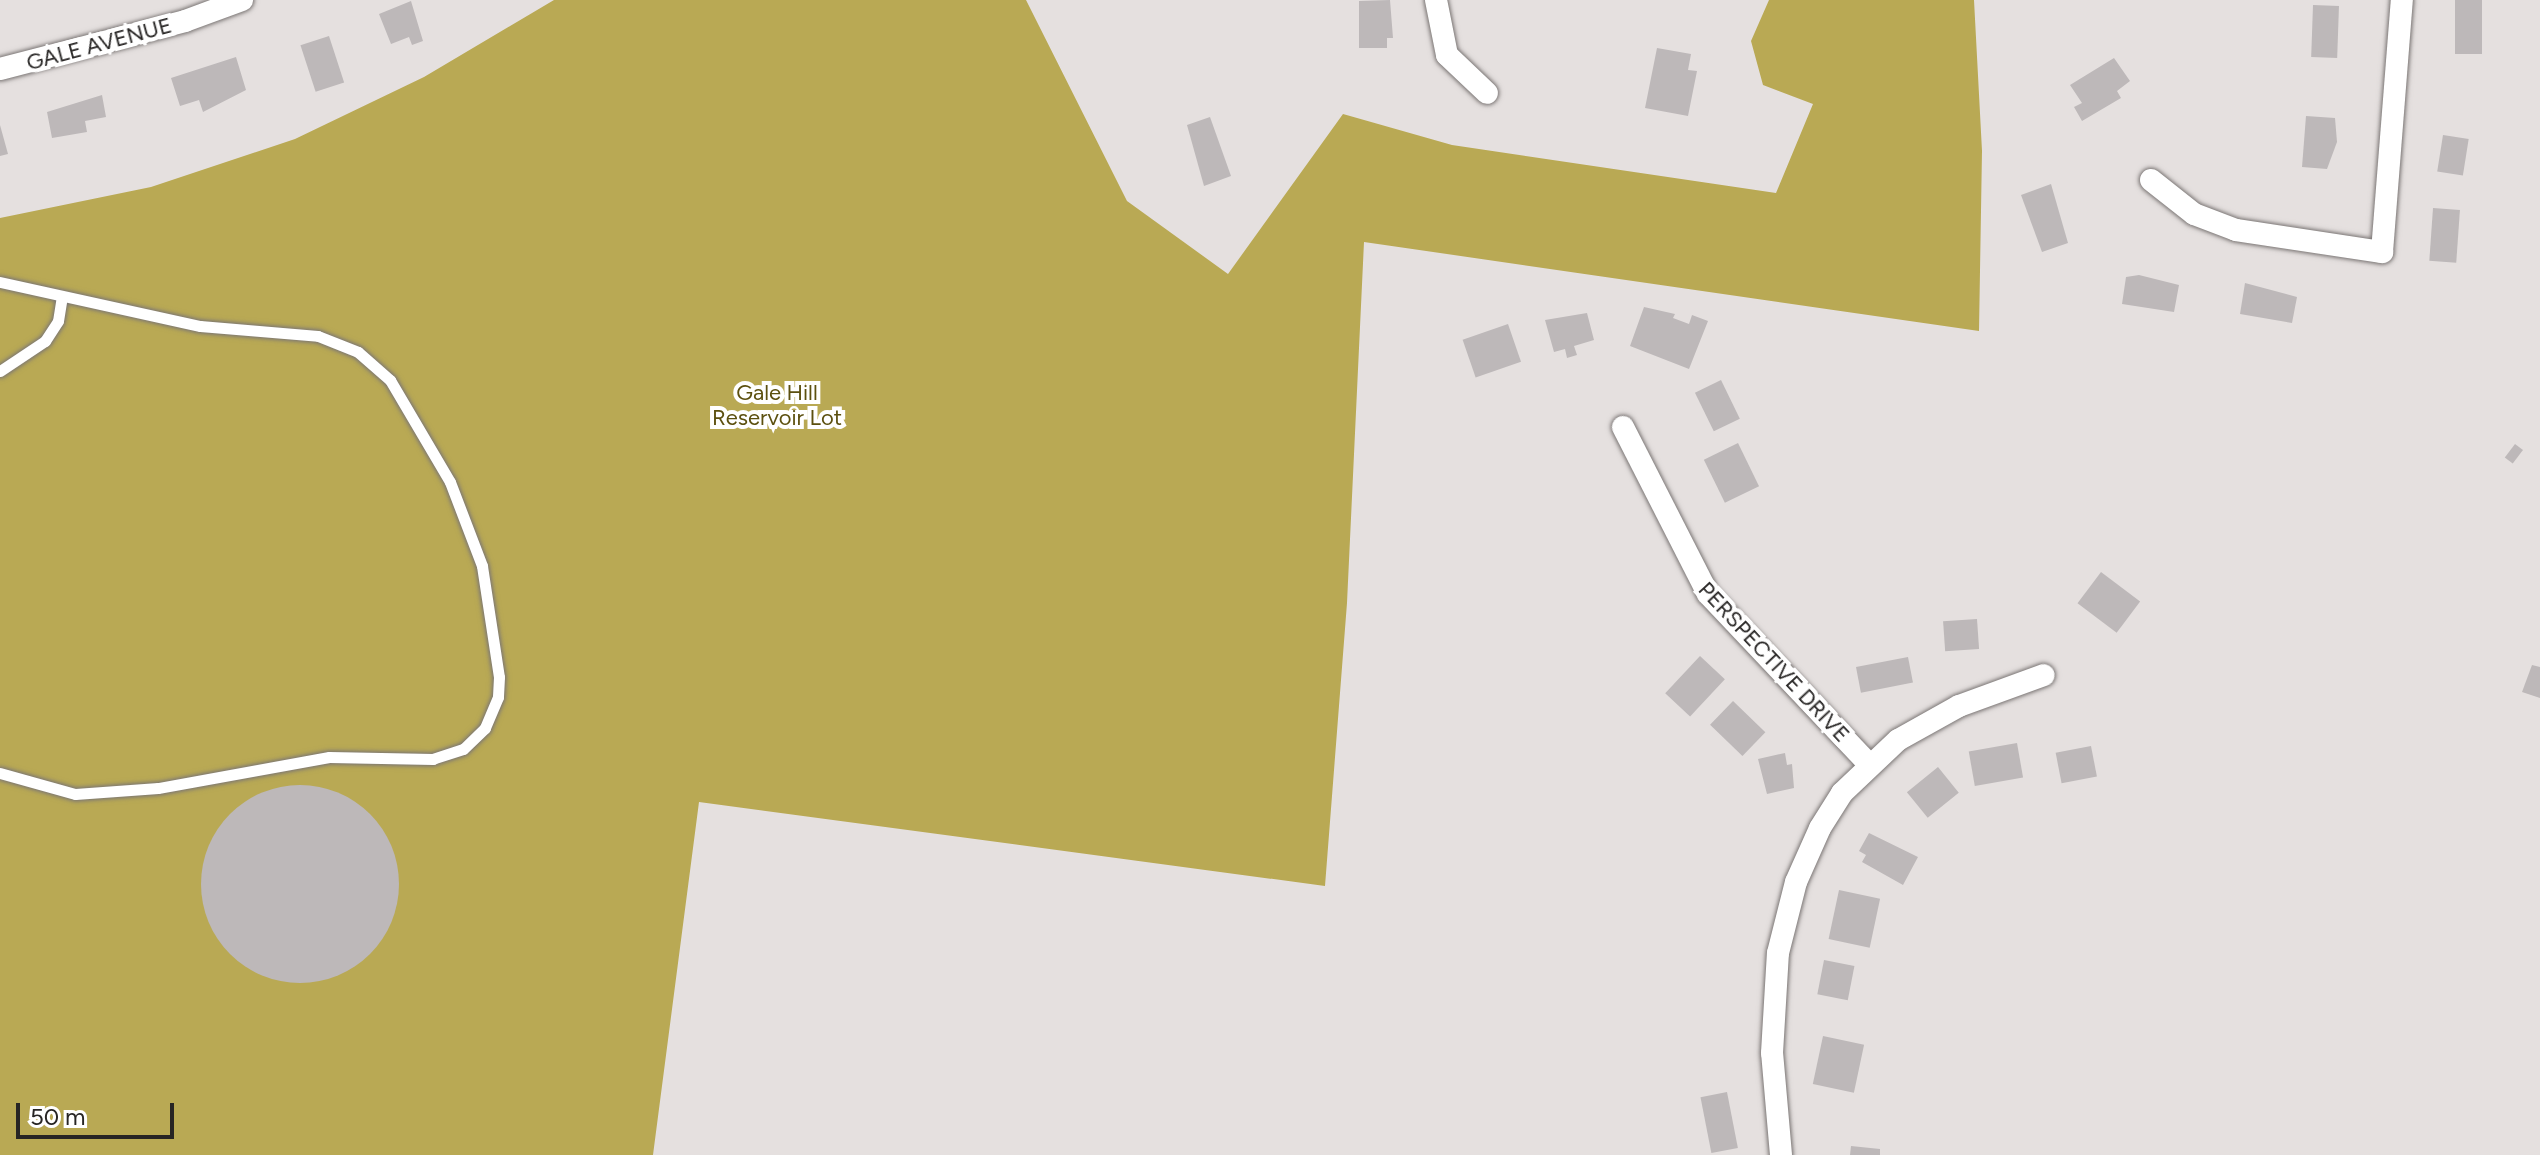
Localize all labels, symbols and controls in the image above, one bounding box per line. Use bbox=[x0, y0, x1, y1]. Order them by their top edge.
street label: GALE AVENUE bbox=[24, 12, 174, 76]
park label: Gale Hill Reservoir Lot bbox=[712, 379, 842, 430]
street label: PERSPECTIVE DRIVE bbox=[1693, 576, 1855, 748]
scale bar bbox=[20, 1087, 178, 1137]
text: 50 m bbox=[30, 1102, 86, 1131]

